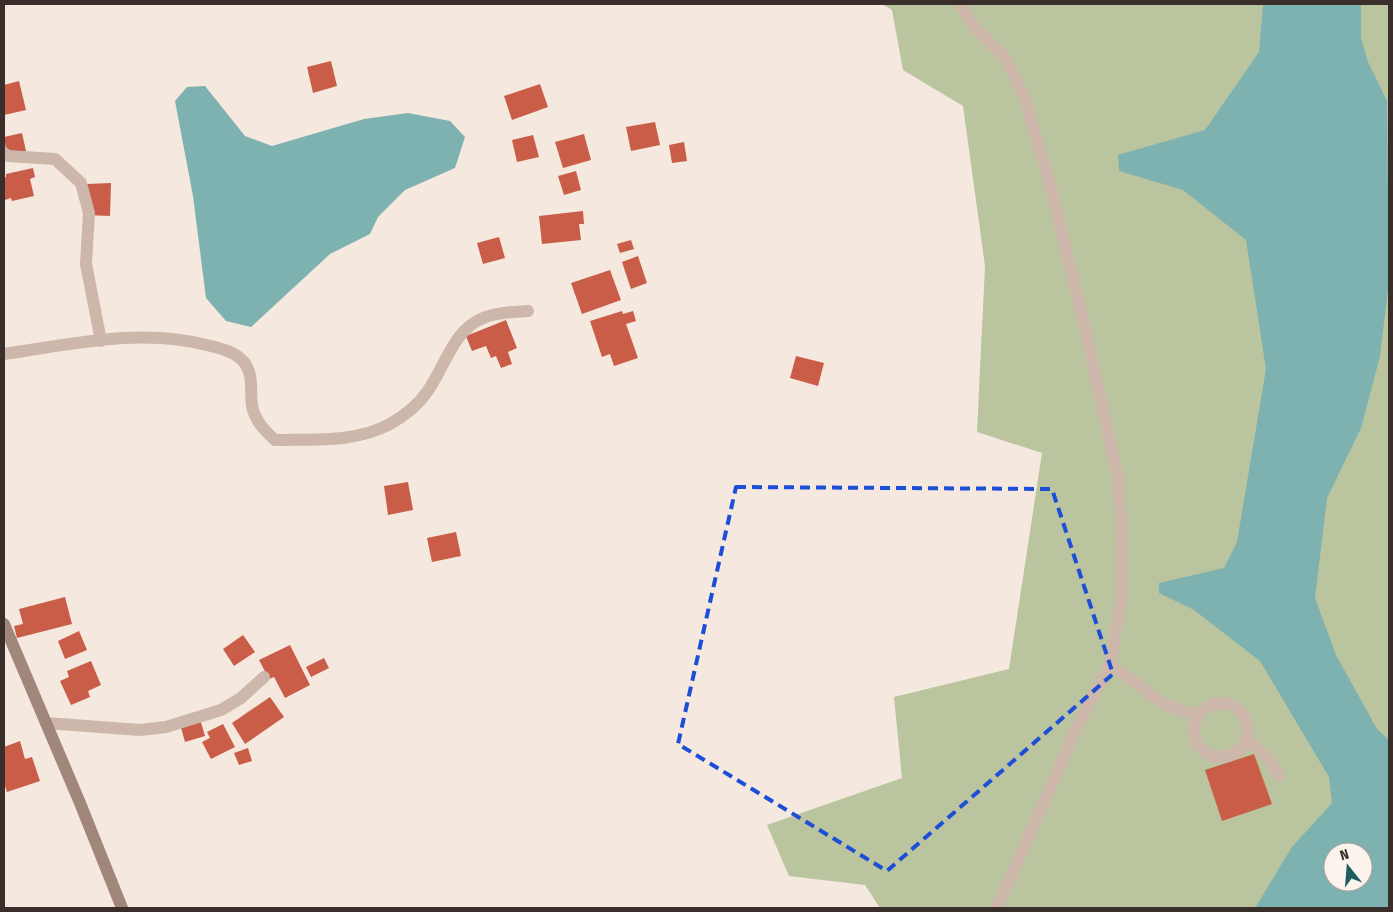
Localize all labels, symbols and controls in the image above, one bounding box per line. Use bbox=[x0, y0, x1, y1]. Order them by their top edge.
north arrow bbox=[1323, 842, 1373, 892]
text: N bbox=[1338, 846, 1351, 864]

